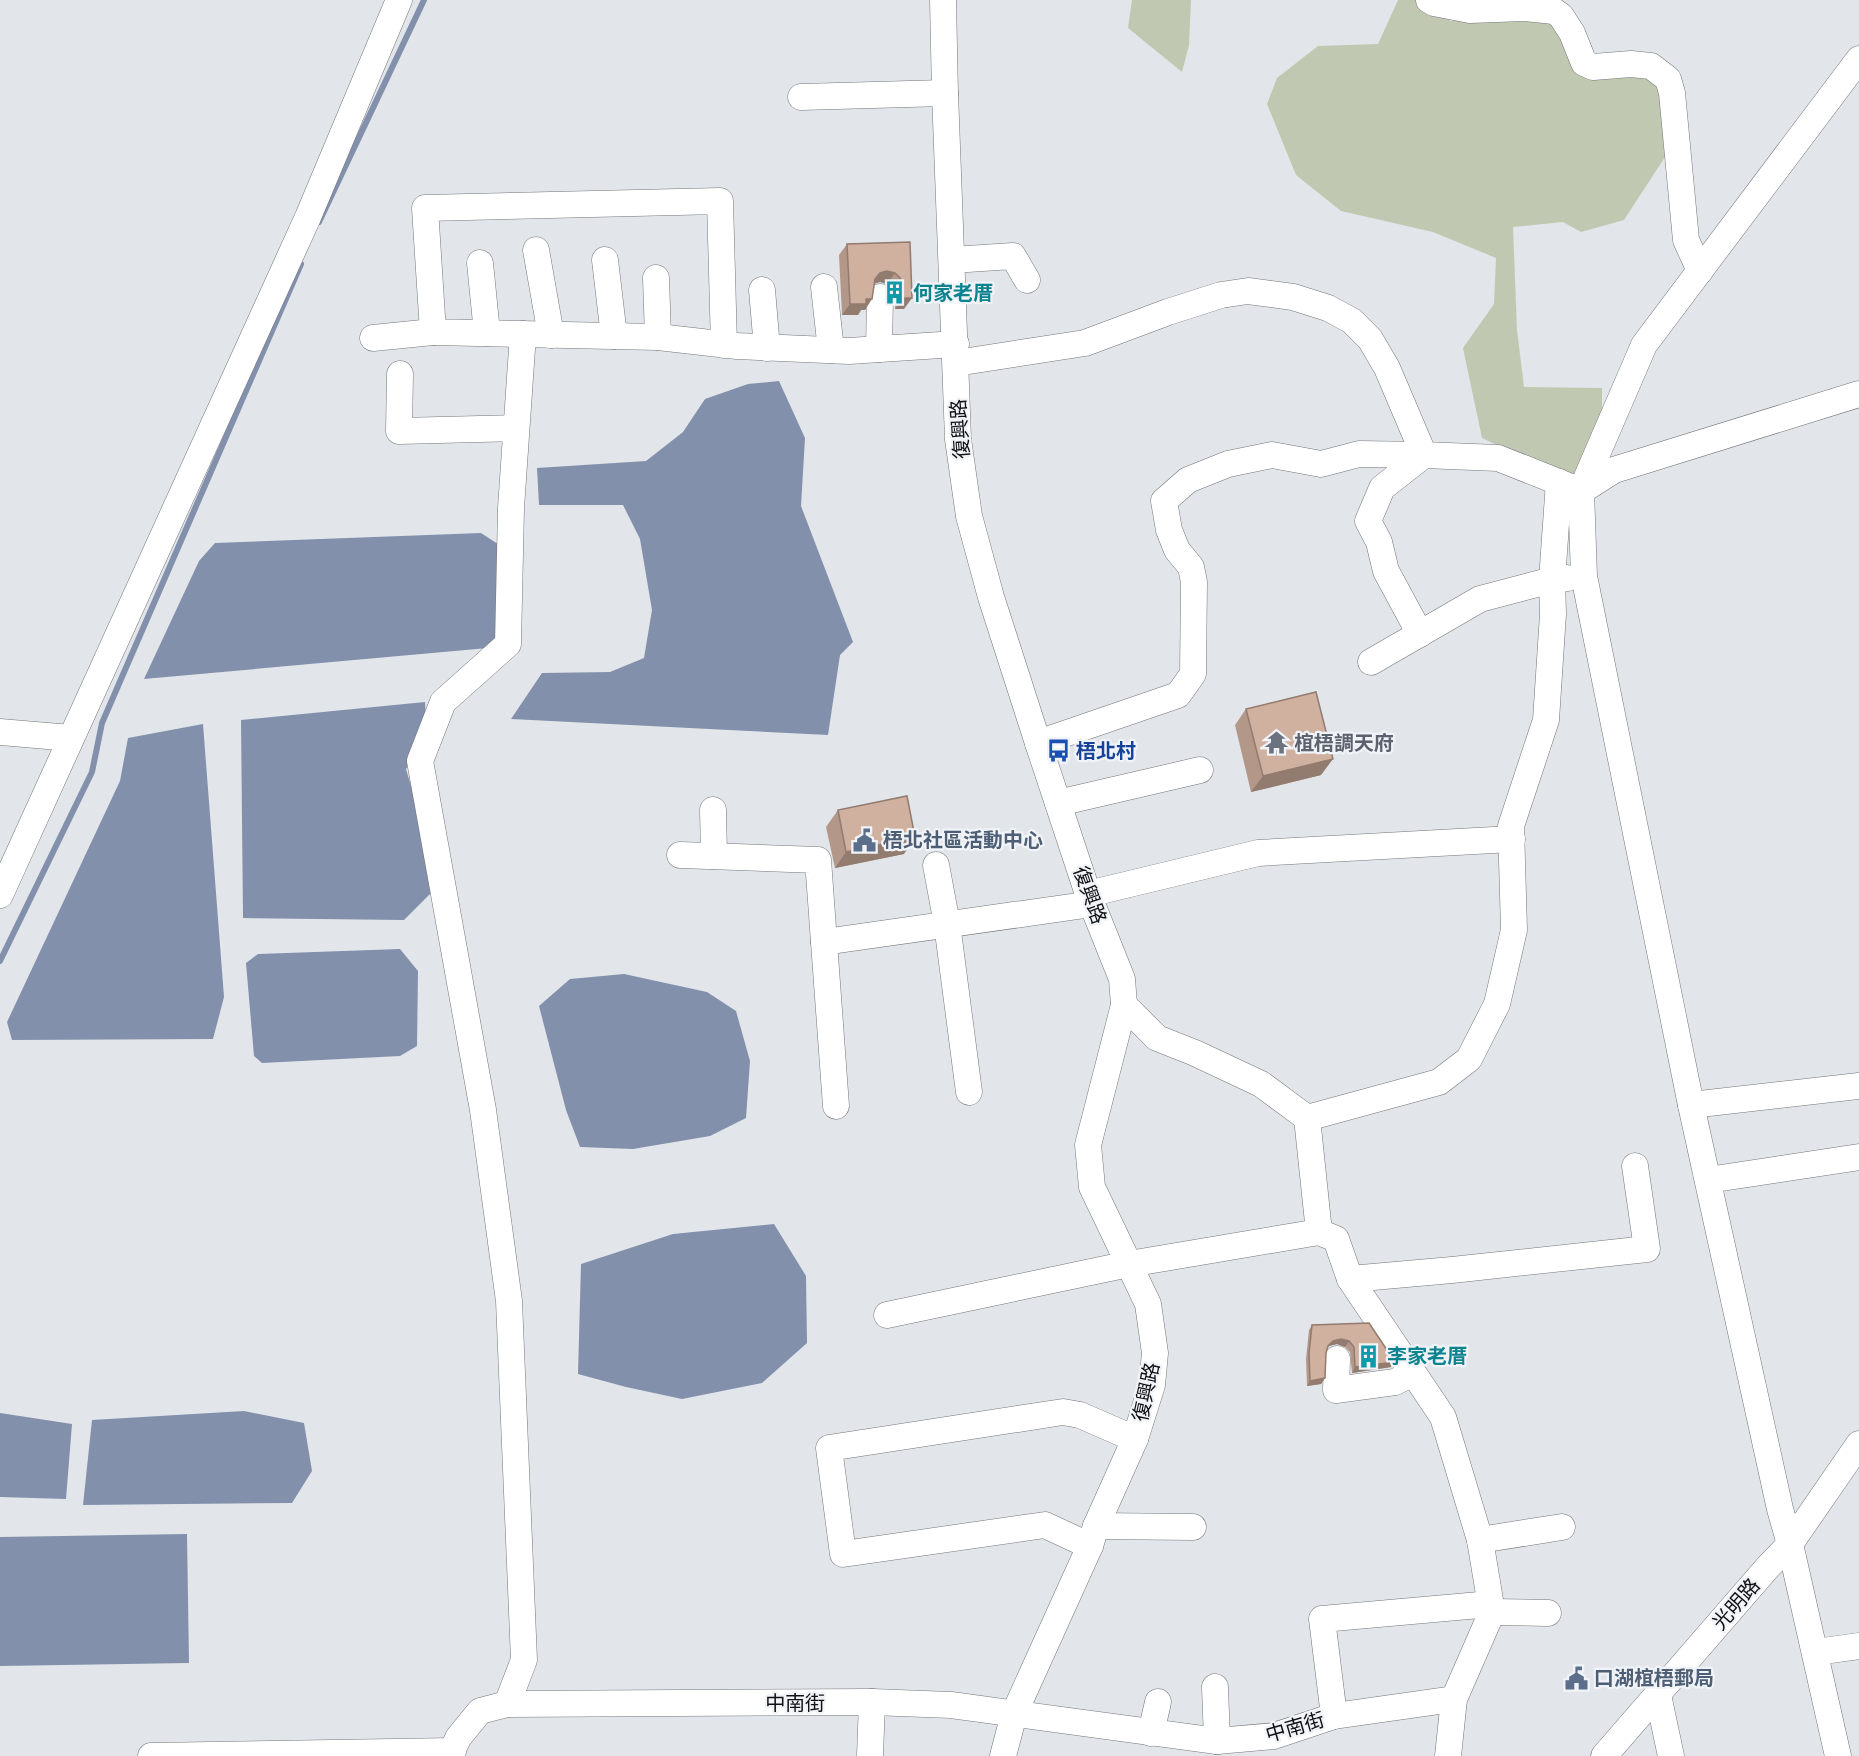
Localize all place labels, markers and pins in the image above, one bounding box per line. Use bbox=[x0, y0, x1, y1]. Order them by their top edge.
building icon: 何家老厝 bbox=[882, 280, 908, 306]
place label: 何家老厝 bbox=[913, 281, 993, 305]
temple icon: 椬梧調天府 bbox=[1263, 730, 1289, 756]
place label: 椬梧調天府 bbox=[1294, 731, 1394, 755]
bus stop icon: 梧北村 bbox=[1045, 738, 1071, 764]
place label: 梧北村 bbox=[1076, 739, 1136, 763]
public building icon: 梧北社區活動中心 bbox=[852, 827, 878, 853]
place label: 梧北社區活動中心 bbox=[883, 828, 1043, 852]
building icon: 李家老厝 bbox=[1356, 1343, 1382, 1369]
place label: 李家老厝 bbox=[1387, 1344, 1467, 1368]
public building icon: 口湖椬梧郵局 bbox=[1563, 1665, 1589, 1691]
place label: 口湖椬梧郵局 bbox=[1594, 1666, 1714, 1690]

